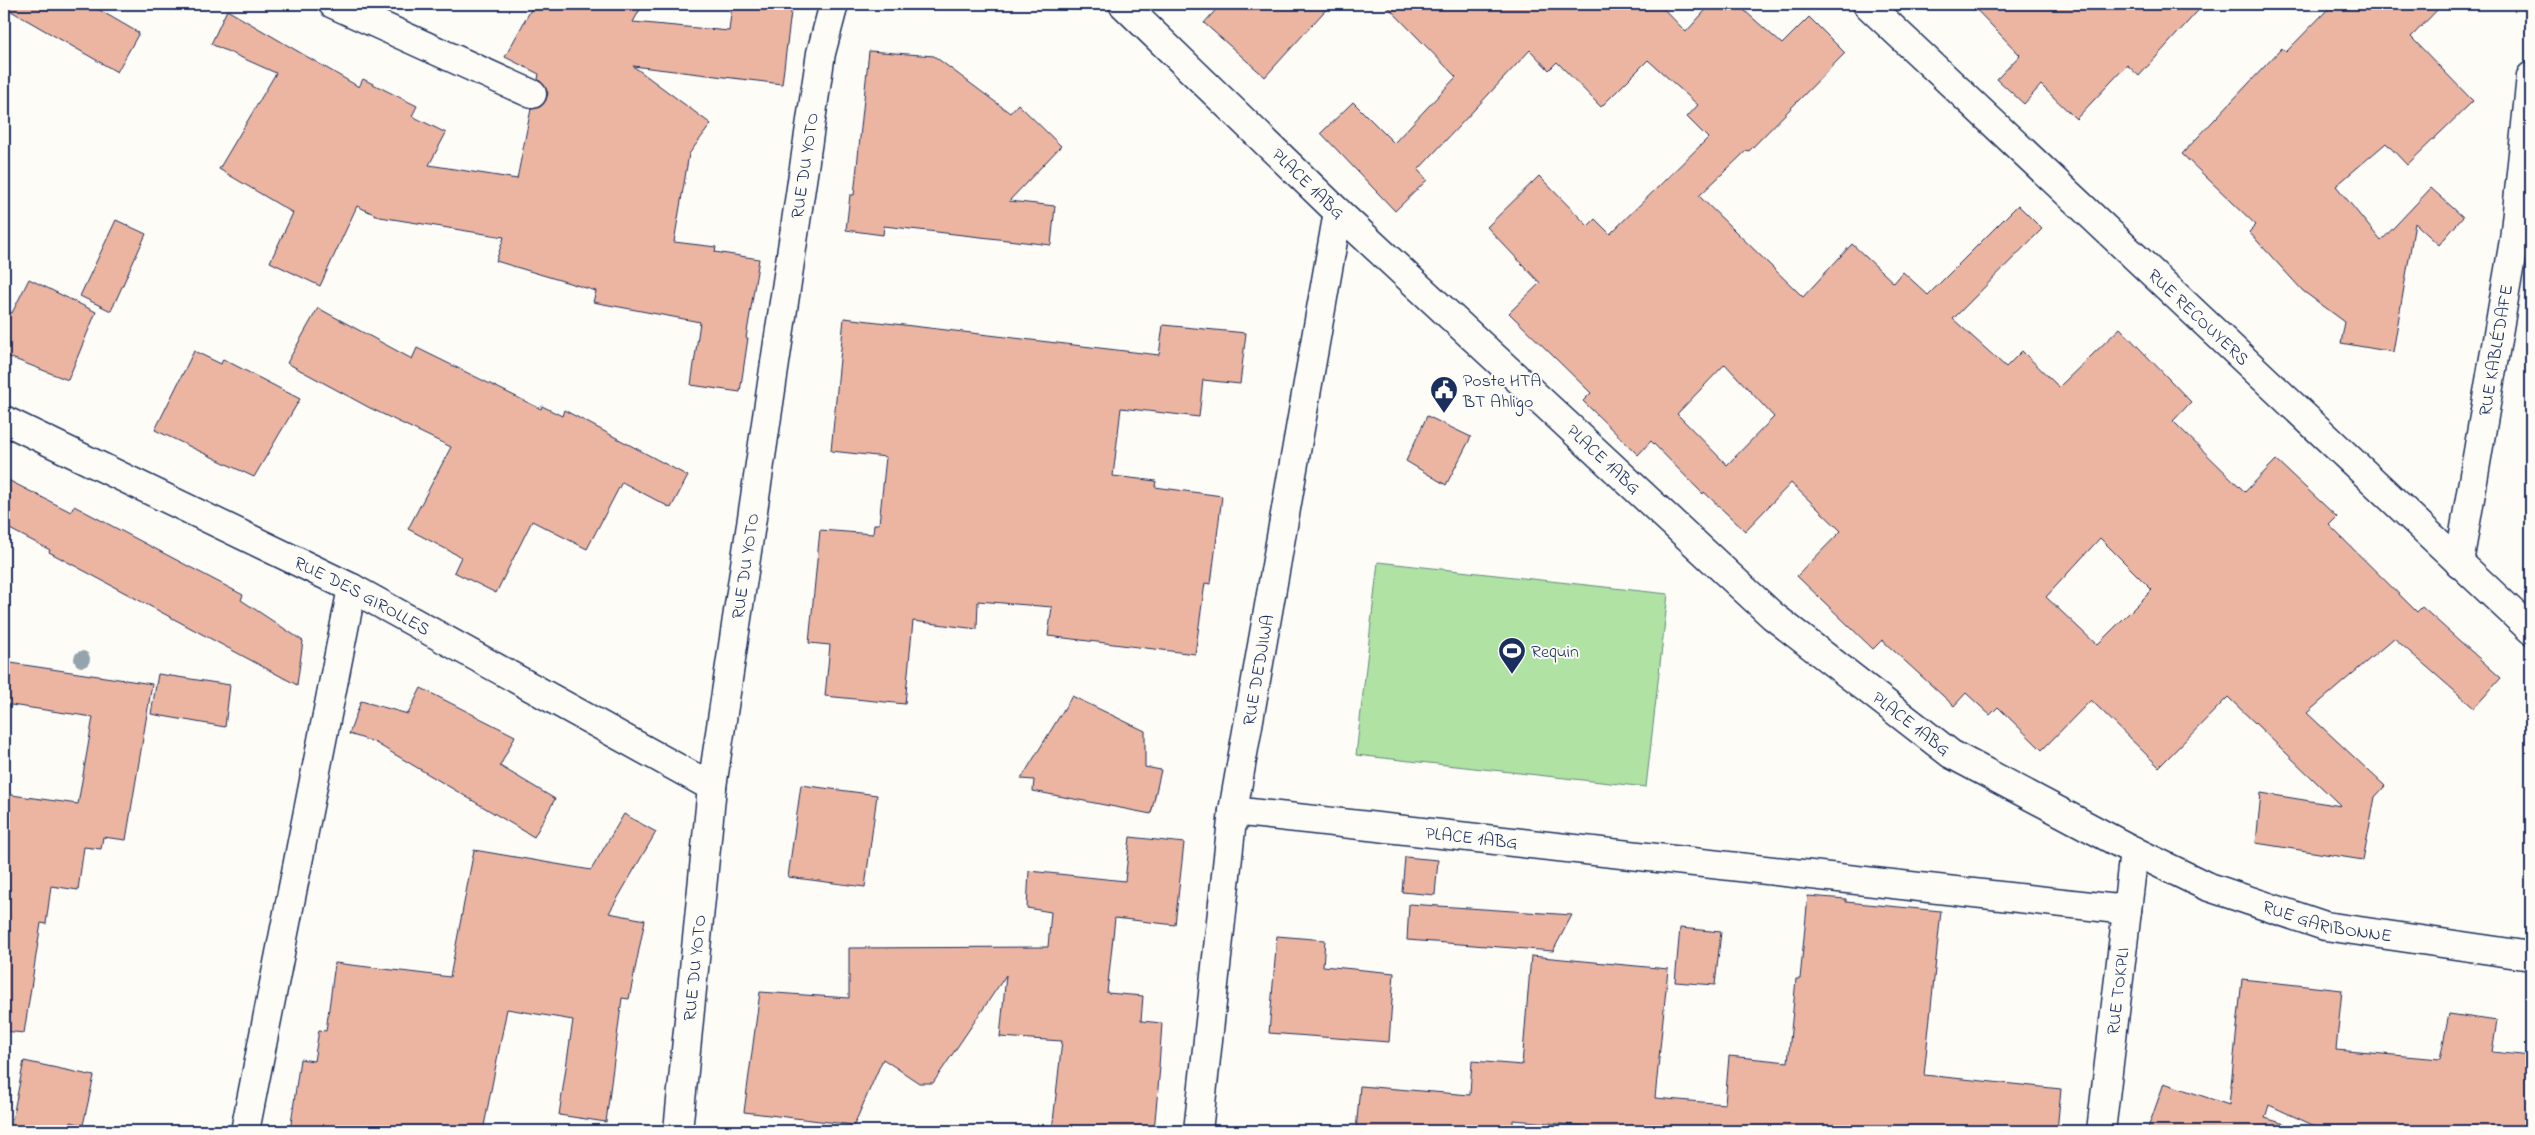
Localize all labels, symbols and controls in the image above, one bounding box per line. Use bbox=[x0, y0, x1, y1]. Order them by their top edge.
street label: RUE DU YOTO bbox=[786, 111, 827, 221]
street label: PLACE 1ABG bbox=[1265, 143, 1349, 226]
street label: RUE RECOUYERS bbox=[2141, 264, 2254, 373]
street label: RUE KABLÉDAFE bbox=[2473, 282, 2521, 418]
place label: Poste HTA BT Ahligo bbox=[1462, 369, 1541, 417]
public building icon: Poste HTA BT Ahligo bbox=[1429, 375, 1459, 414]
street label: PLACE 1ABG bbox=[1560, 419, 1645, 501]
street label: RUE DU YOTO bbox=[726, 512, 767, 621]
street label: RUE DES GIROLLES bbox=[289, 551, 434, 644]
street label: RUE DEDJIWA bbox=[1237, 613, 1282, 728]
sports icon: Requin bbox=[1497, 636, 1527, 675]
place label: Requin bbox=[1531, 640, 1579, 666]
street label: PLACE 1ABG bbox=[1866, 686, 1955, 764]
street label: PLACE 1ABG bbox=[1424, 821, 1519, 857]
street label: RUE GARIBONNE bbox=[2259, 895, 2393, 951]
street label: RUE DU YOTO bbox=[678, 914, 714, 1022]
street label: RUE TOKPLI bbox=[2101, 946, 2138, 1036]

